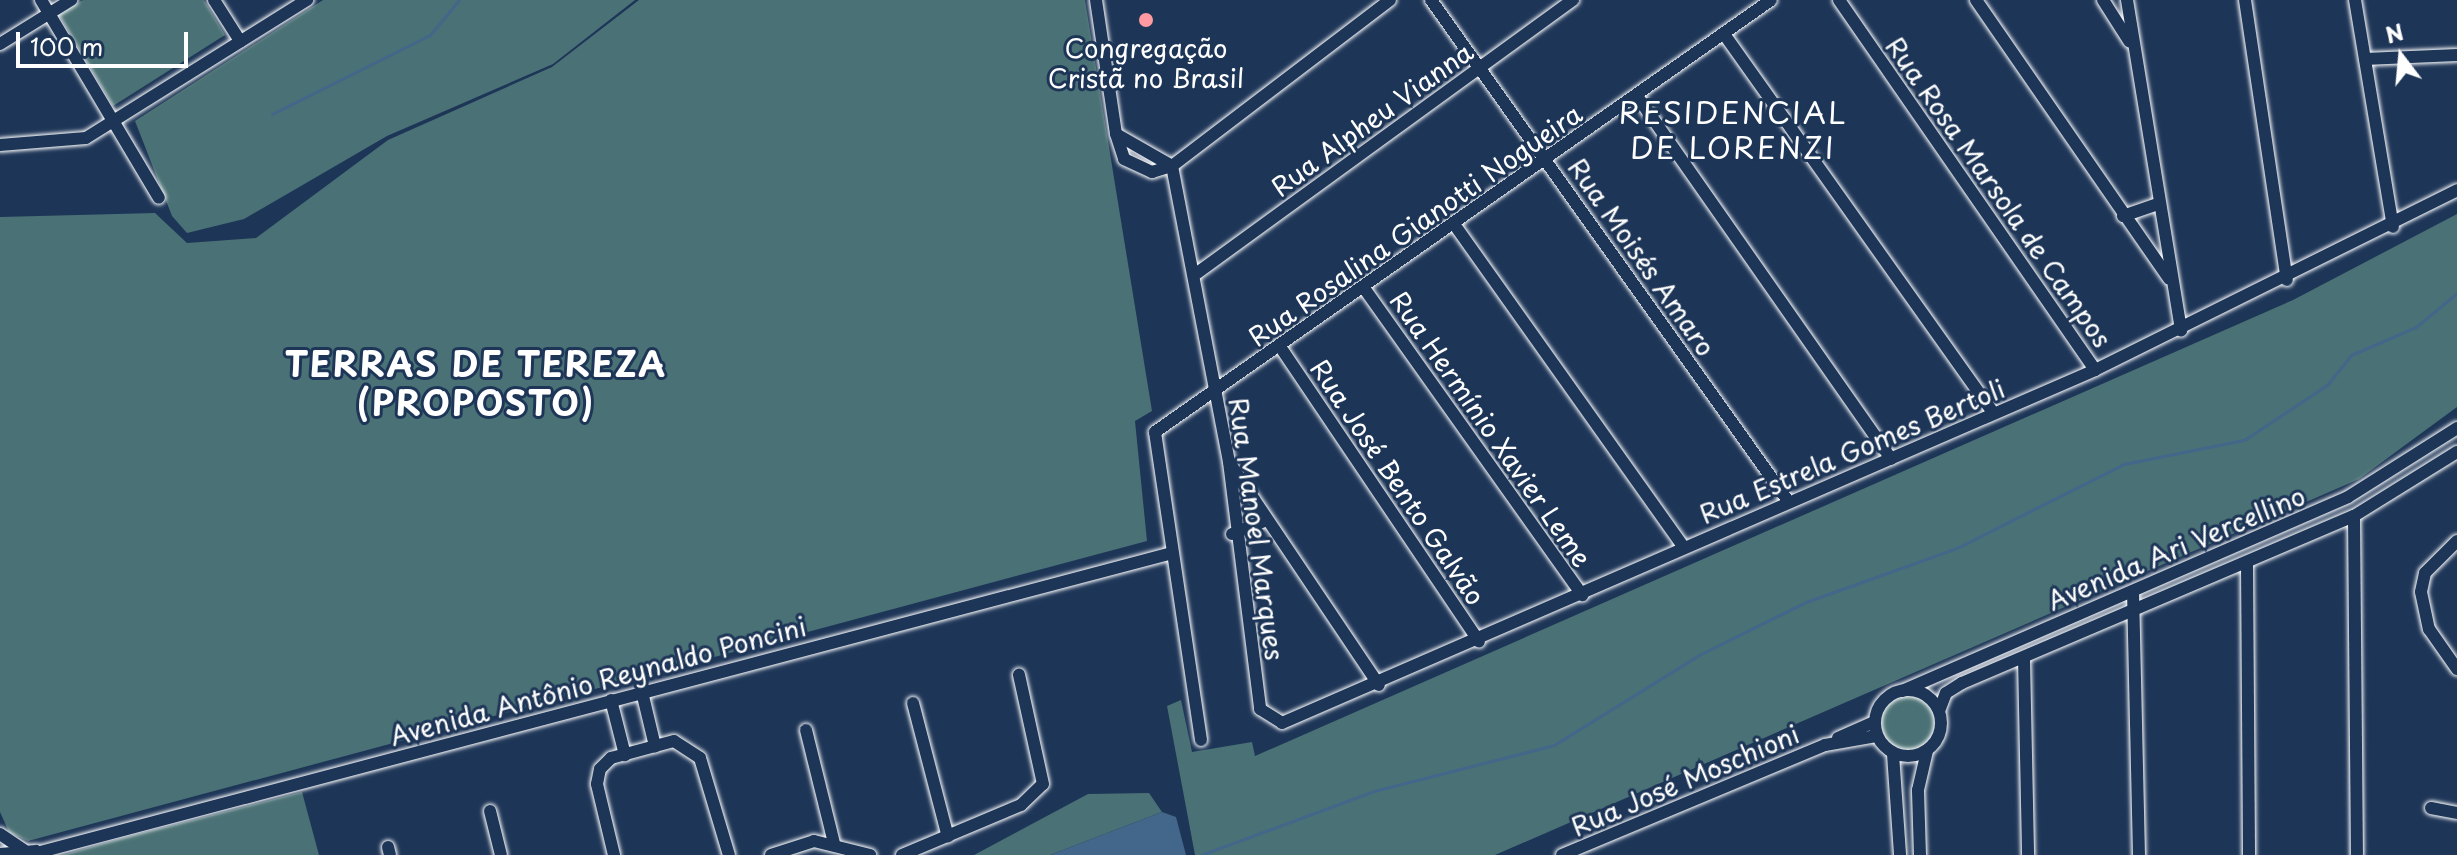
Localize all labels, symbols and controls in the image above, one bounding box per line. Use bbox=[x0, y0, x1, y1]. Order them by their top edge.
marker: Congregação Cristã no Brasil bbox=[1137, 11, 1155, 29]
text: N bbox=[2381, 14, 2407, 51]
scale bar bbox=[20, 16, 192, 66]
north arrow bbox=[2361, 16, 2441, 96]
text: 100 m bbox=[30, 28, 103, 64]
street label: Rua Rosa Marsola de Campos bbox=[1879, 29, 2119, 355]
place label: Congregação Cristã no Brasil bbox=[1048, 32, 1244, 94]
street label: Rua Alpheu Vianna bbox=[1266, 36, 1478, 202]
district label: RESIDENCIAL DE LORENZI bbox=[1620, 94, 1846, 164]
street label: Rua Rosalina Gianotti Nogueira bbox=[1243, 98, 1587, 352]
street label: Rua Moisés Amaro bbox=[1562, 152, 1722, 362]
street label: Rua Hermínio Xavier Leme bbox=[1383, 284, 1599, 574]
district label: TERRAS DE TEREZA (PROPOSTO) bbox=[287, 343, 665, 422]
street label: Rua José Bento Galvão bbox=[1304, 353, 1492, 611]
street label: Rua Estrela Gomes Bertoli bbox=[1694, 372, 2010, 530]
street label: Rua Manoel Marques bbox=[1223, 394, 1291, 664]
street label: Avenida Ari Vercellino bbox=[2044, 480, 2308, 616]
street label: Avenida Antônio Reynaldo Poncini bbox=[387, 610, 809, 752]
street label: Rua José Moschioni bbox=[1566, 718, 1804, 842]

